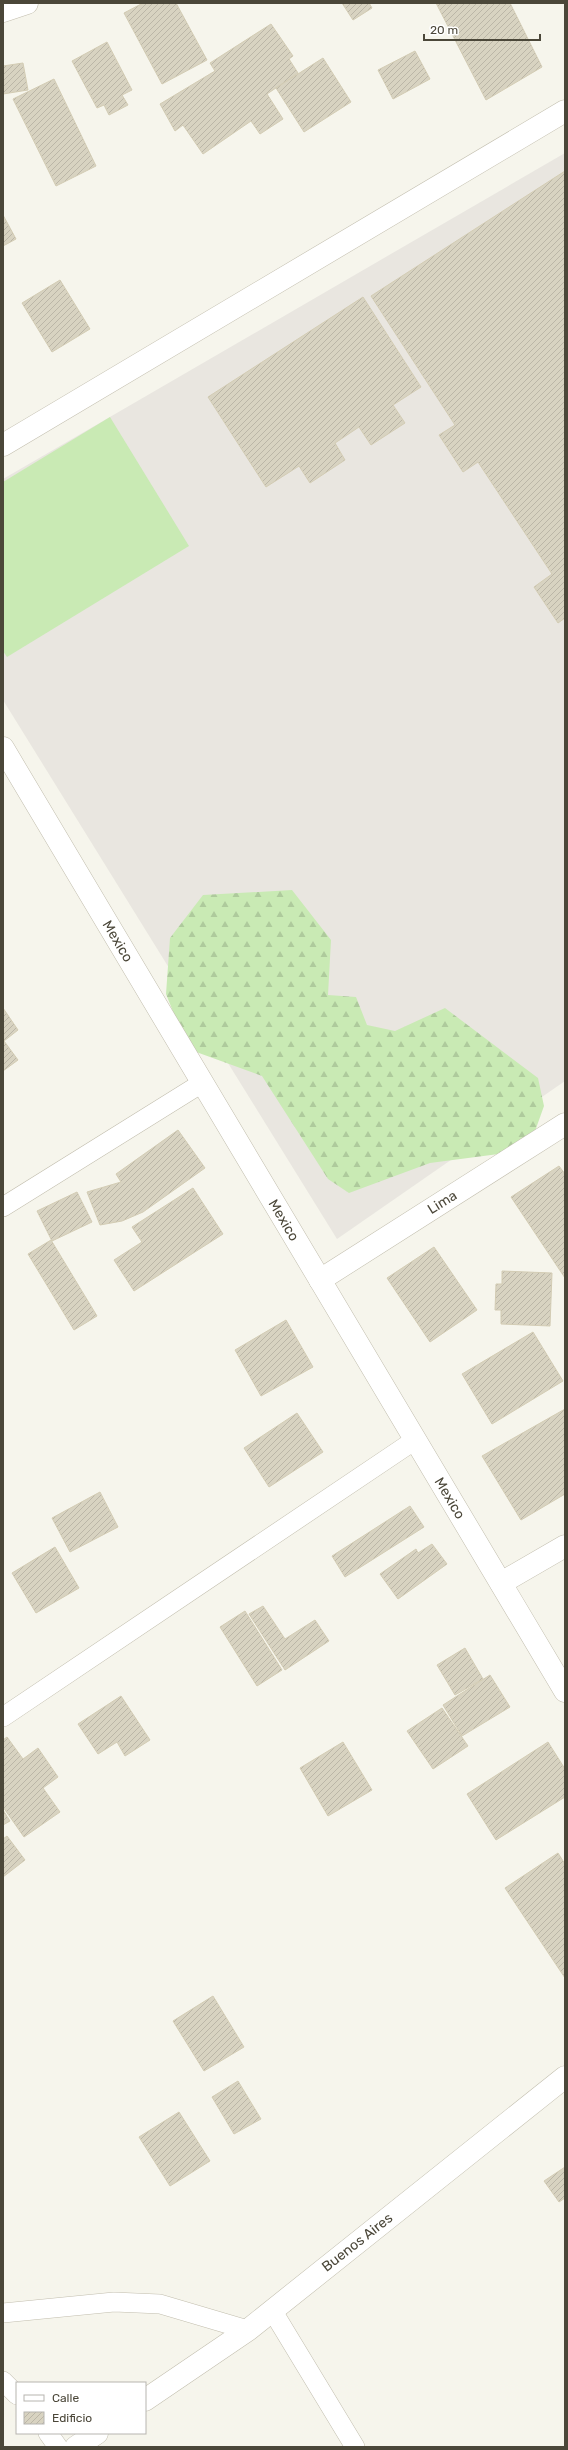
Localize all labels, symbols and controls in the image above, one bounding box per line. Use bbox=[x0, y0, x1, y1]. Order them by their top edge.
scale bar bbox=[424, 16, 540, 42]
text: 20 m bbox=[430, 23, 458, 37]
street label: Mexico bbox=[99, 917, 137, 965]
street label: Lima bbox=[424, 1187, 460, 1218]
street label: Mexico bbox=[265, 1196, 303, 1244]
street label: Mexico bbox=[431, 1474, 469, 1522]
street label: Buenos Aires bbox=[318, 2209, 396, 2275]
legend bbox=[16, 2382, 146, 2434]
text: Calle bbox=[52, 2391, 79, 2405]
text: Edificio bbox=[52, 2411, 92, 2425]

